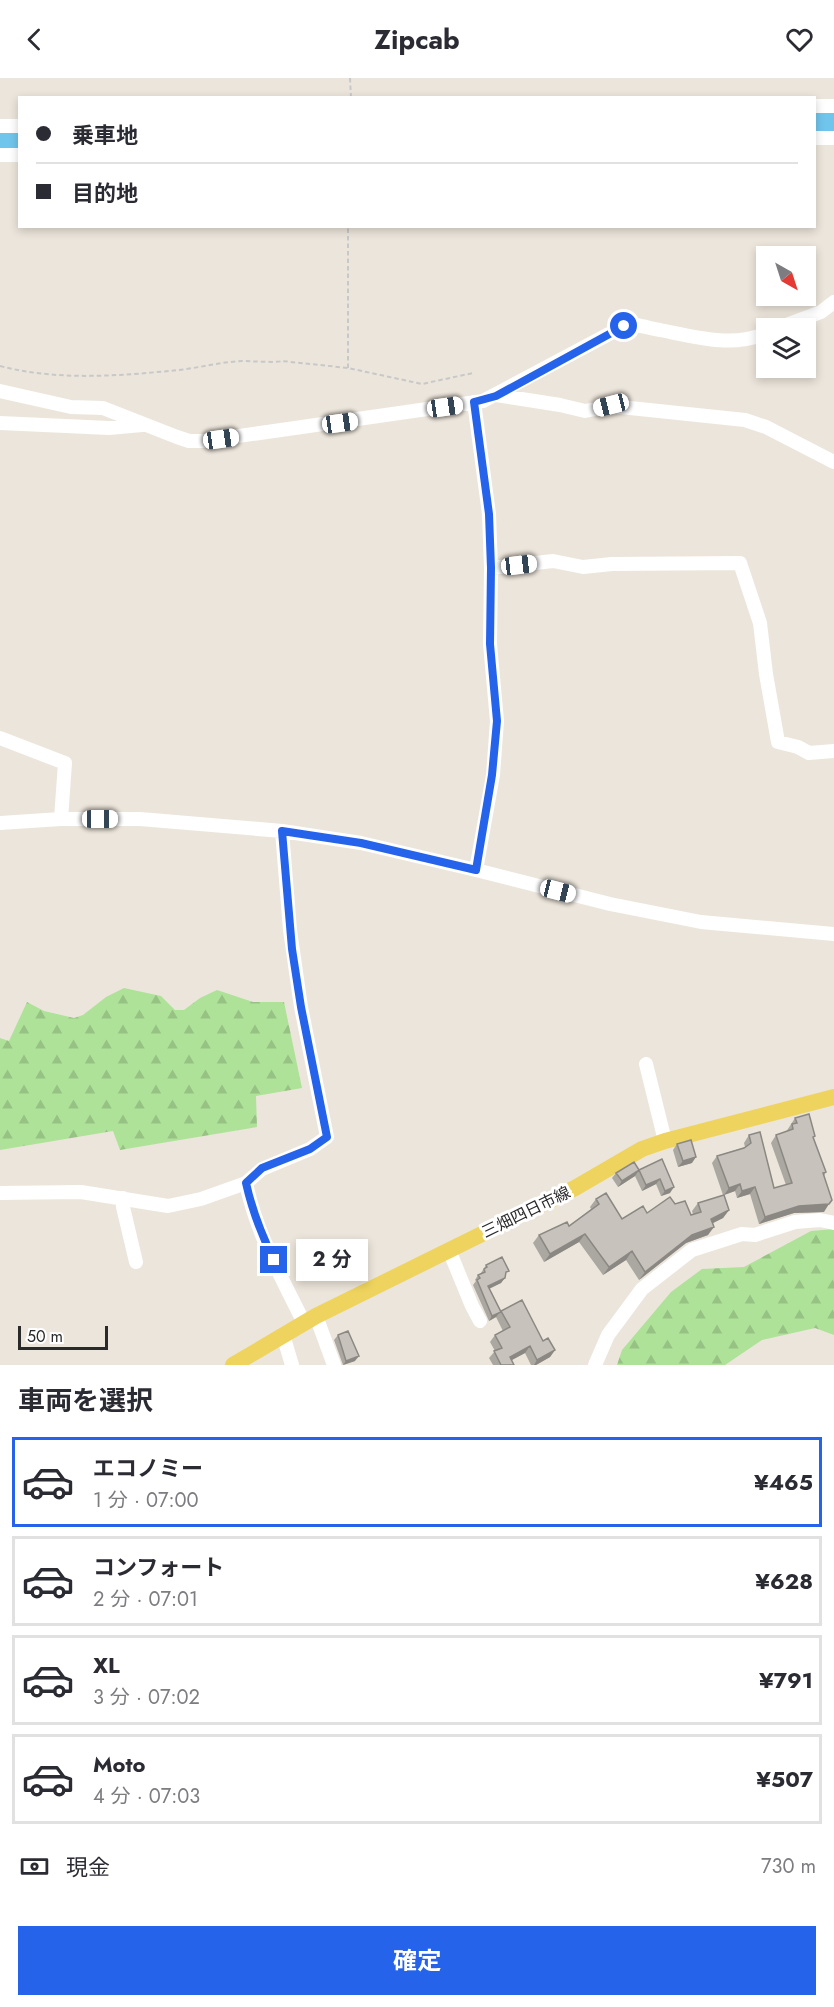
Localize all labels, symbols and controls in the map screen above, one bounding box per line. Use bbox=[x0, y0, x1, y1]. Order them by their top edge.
text: Zipcab bbox=[374, 20, 460, 59]
icon: back bbox=[18, 23, 51, 56]
icon: heart bbox=[783, 23, 816, 56]
text: 乗車地 bbox=[72, 119, 138, 151]
text: 目的地 bbox=[72, 177, 138, 209]
north arrow bbox=[756, 246, 816, 306]
map controls bbox=[756, 246, 816, 378]
route start bbox=[610, 312, 637, 339]
button: layers bbox=[756, 318, 816, 378]
car bbox=[591, 392, 631, 418]
car bbox=[426, 396, 464, 418]
car bbox=[321, 412, 359, 434]
car bbox=[202, 428, 240, 450]
car bbox=[500, 554, 538, 576]
car bbox=[82, 810, 118, 828]
car bbox=[538, 878, 578, 904]
street label: 三畑四日市線 bbox=[478, 1181, 574, 1243]
callout: 2 分 bbox=[295, 1239, 367, 1281]
text: 2 分 bbox=[312, 1245, 352, 1274]
route end bbox=[260, 1246, 287, 1273]
scale bar bbox=[18, 1323, 108, 1350]
text: 50 m bbox=[27, 1325, 63, 1348]
text: 車両を選択 bbox=[18, 1381, 153, 1420]
text: エコノミー bbox=[93, 1452, 203, 1484]
icon: car bbox=[21, 1455, 75, 1509]
text: ¥465 bbox=[754, 1466, 813, 1498]
text: 1 分 · 07:00 bbox=[93, 1486, 199, 1515]
text: コンフォート bbox=[93, 1551, 224, 1583]
icon: car bbox=[21, 1554, 75, 1608]
text: ¥628 bbox=[755, 1565, 813, 1597]
text: 2 分 · 07:01 bbox=[93, 1585, 198, 1614]
text: XL bbox=[93, 1649, 120, 1681]
icon: car bbox=[21, 1653, 75, 1707]
text: ¥791 bbox=[759, 1664, 813, 1696]
text: 3 分 · 07:02 bbox=[93, 1683, 200, 1712]
text: Moto bbox=[93, 1748, 146, 1780]
icon: car bbox=[21, 1752, 75, 1806]
text: ¥507 bbox=[756, 1763, 813, 1795]
text: 4 分 · 07:03 bbox=[93, 1782, 200, 1811]
icon: cash bbox=[18, 1850, 51, 1883]
text: 現金 bbox=[66, 1851, 110, 1883]
text: 730 m bbox=[761, 1852, 816, 1881]
button: 確定 bbox=[18, 1926, 816, 1995]

